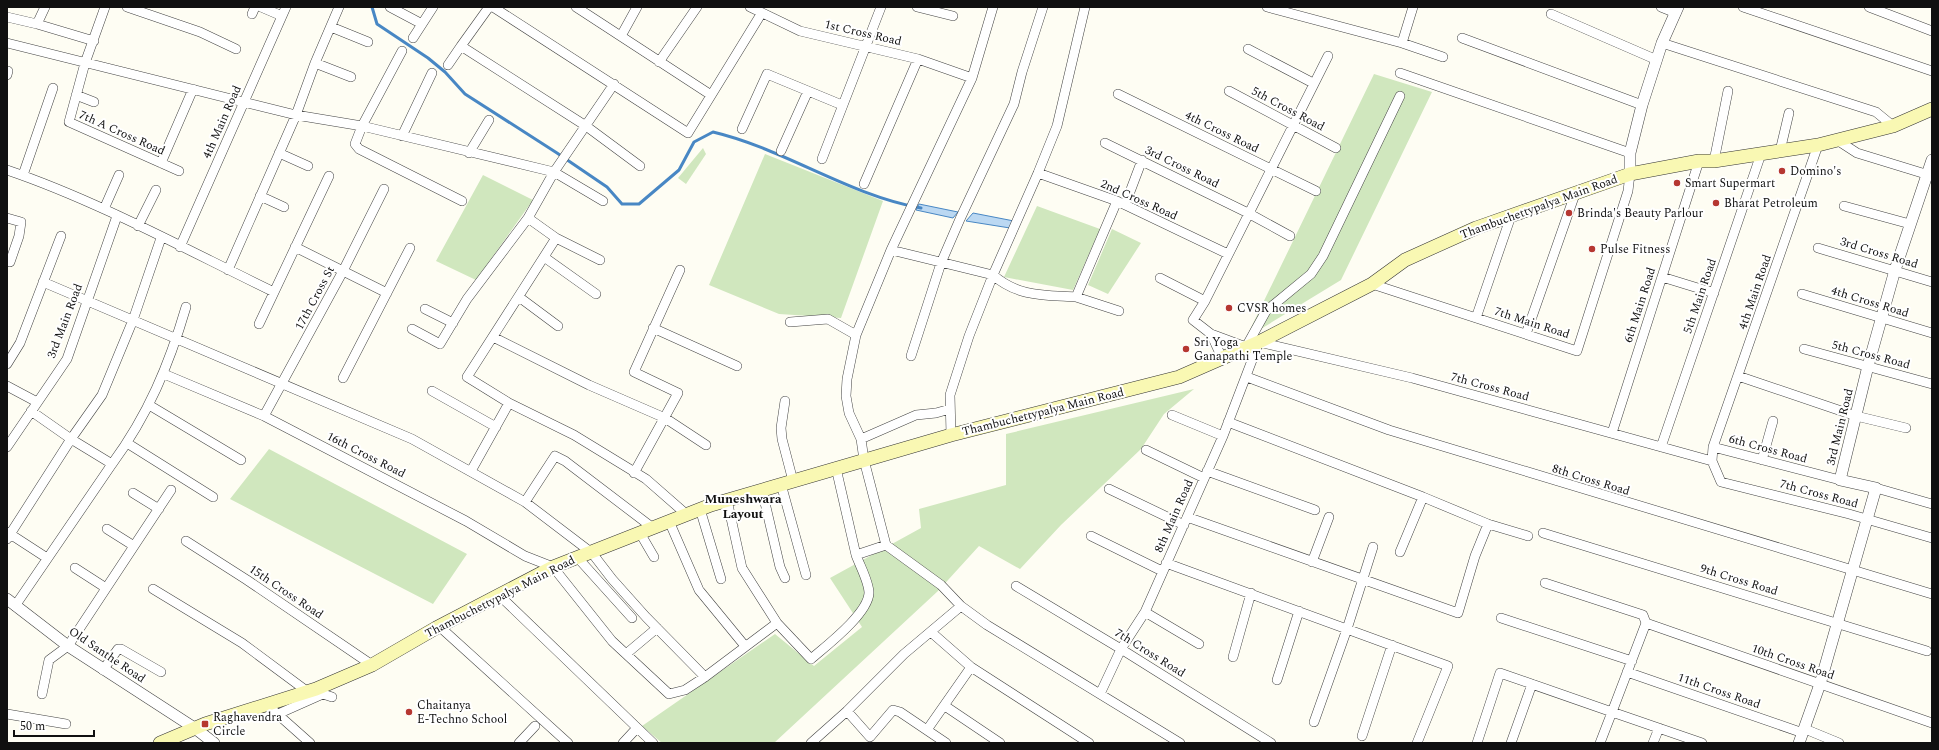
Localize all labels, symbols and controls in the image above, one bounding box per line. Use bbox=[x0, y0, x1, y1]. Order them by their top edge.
street label: 1st Cross Road bbox=[823, 15, 904, 51]
street label: 4th Main Road bbox=[197, 82, 247, 162]
street label: 5th Cross Road bbox=[1248, 82, 1328, 136]
street label: 7th A Cross Road bbox=[76, 106, 168, 161]
street label: 4th Cross Road bbox=[1182, 106, 1263, 158]
street label: 3rd Cross Road bbox=[1142, 141, 1223, 193]
place label: Domino's bbox=[1790, 162, 1841, 181]
marker: Domino's bbox=[1777, 166, 1787, 176]
street label: Thambuchettypalya Main Road bbox=[1458, 170, 1621, 244]
street label: 2nd Cross Road bbox=[1097, 174, 1181, 226]
place label: Smart Supermart bbox=[1685, 174, 1775, 193]
marker: Smart Supermart bbox=[1672, 178, 1682, 188]
place label: Bharat Petroleum bbox=[1724, 194, 1818, 213]
marker: Bharat Petroleum bbox=[1711, 198, 1721, 208]
place label: Brinda's Beauty Parlour bbox=[1577, 204, 1703, 223]
marker: Brinda's Beauty Parlour bbox=[1564, 208, 1574, 218]
street label: 3rd Cross Road bbox=[1838, 232, 1921, 274]
place label: Pulse Fitness bbox=[1600, 240, 1670, 259]
marker: Pulse Fitness bbox=[1587, 244, 1597, 254]
street label: 4th Main Road bbox=[1733, 252, 1777, 332]
street label: 5th Main Road bbox=[1678, 256, 1722, 336]
street label: 17th Cross St bbox=[290, 263, 340, 333]
street label: 6th Main Road bbox=[1619, 265, 1661, 345]
street label: 3rd Main Road bbox=[42, 281, 88, 361]
street label: 4th Cross Road bbox=[1829, 281, 1912, 323]
place label: CVSR homes bbox=[1237, 299, 1306, 318]
street label: 7th Main Road bbox=[1492, 302, 1572, 344]
marker: CVSR homes bbox=[1224, 303, 1234, 313]
place label: Sri Yoga Ganapathi Temple bbox=[1194, 333, 1292, 366]
street label: 5th Cross Road bbox=[1830, 335, 1913, 375]
marker: Sri Yoga Ganapathi Temple bbox=[1181, 344, 1191, 354]
street label: 7th Cross Road bbox=[1449, 367, 1532, 407]
street label: Thambuchettypalya Main Road bbox=[960, 383, 1126, 441]
street label: 3rd Main Road bbox=[1821, 386, 1859, 467]
street label: 16th Cross Road bbox=[323, 427, 409, 483]
street label: 6th Cross Road bbox=[1727, 429, 1810, 469]
street label: 8th Cross Road bbox=[1550, 459, 1633, 501]
street label: 7th Cross Road bbox=[1778, 474, 1861, 514]
street label: 8th Main Road bbox=[1149, 476, 1199, 556]
district label: Muneshwara Layout bbox=[704, 489, 782, 524]
street label: Thambuchettypalya Main Road bbox=[422, 551, 579, 643]
street label: 9th Cross Road bbox=[1698, 559, 1781, 601]
street label: 15th Cross Road bbox=[245, 560, 327, 624]
street label: Old Santhe Road bbox=[65, 622, 150, 688]
street label: 7th Cross Road bbox=[1111, 624, 1189, 683]
street label: 10th Cross Road bbox=[1749, 639, 1837, 685]
street label: 11th Cross Road bbox=[1675, 668, 1763, 714]
place label: Chaitanya E-Techno School bbox=[417, 696, 507, 729]
marker: Chaitanya E-Techno School bbox=[404, 707, 414, 717]
place label: Raghavendra Circle bbox=[213, 708, 282, 741]
scale bar bbox=[14, 712, 94, 738]
text: 50 m bbox=[20, 717, 45, 736]
marker: Raghavendra Circle bbox=[200, 719, 210, 729]

